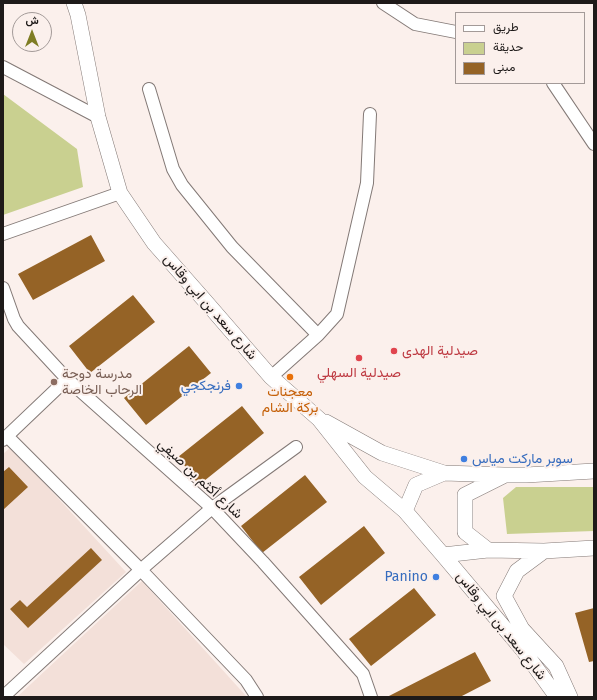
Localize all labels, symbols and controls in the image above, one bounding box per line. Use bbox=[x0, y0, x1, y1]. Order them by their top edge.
north arrow bbox=[12, 12, 52, 52]
legend bbox=[455, 12, 585, 84]
text: ش bbox=[25, 14, 39, 27]
text: طريق bbox=[493, 20, 518, 34]
text: حديقة bbox=[493, 40, 523, 54]
text: مبنى bbox=[493, 60, 515, 74]
street label: شارع سعد بن ابي وقاس bbox=[160, 251, 260, 363]
place label: صيدلية الهدى bbox=[402, 343, 478, 359]
marker: صيدلية الهدى bbox=[389, 346, 399, 356]
marker: صيدلية السهلي bbox=[354, 353, 364, 363]
place label: صيدلية السهلي bbox=[317, 365, 401, 381]
place label: مدرسة دوحة الرحاب الخاصة bbox=[62, 366, 142, 398]
marker: معجنات بركة الشام bbox=[285, 372, 295, 382]
marker: مدرسة دوحة الرحاب الخاصة bbox=[49, 377, 59, 387]
place label: فرنجكجي bbox=[181, 378, 231, 394]
marker: فرنجكجي bbox=[234, 381, 244, 391]
place label: معجنات بركة الشام bbox=[262, 384, 318, 416]
street label: شارع أكثم بن صيفي bbox=[154, 435, 246, 523]
place label: سوبر ماركت مياس bbox=[472, 451, 573, 467]
marker: سوبر ماركت مياس bbox=[459, 454, 469, 464]
place label: Panino bbox=[384, 569, 428, 585]
street label: شارع سعد بن ابي وقاس bbox=[452, 569, 550, 683]
marker: Panino bbox=[431, 572, 441, 582]

